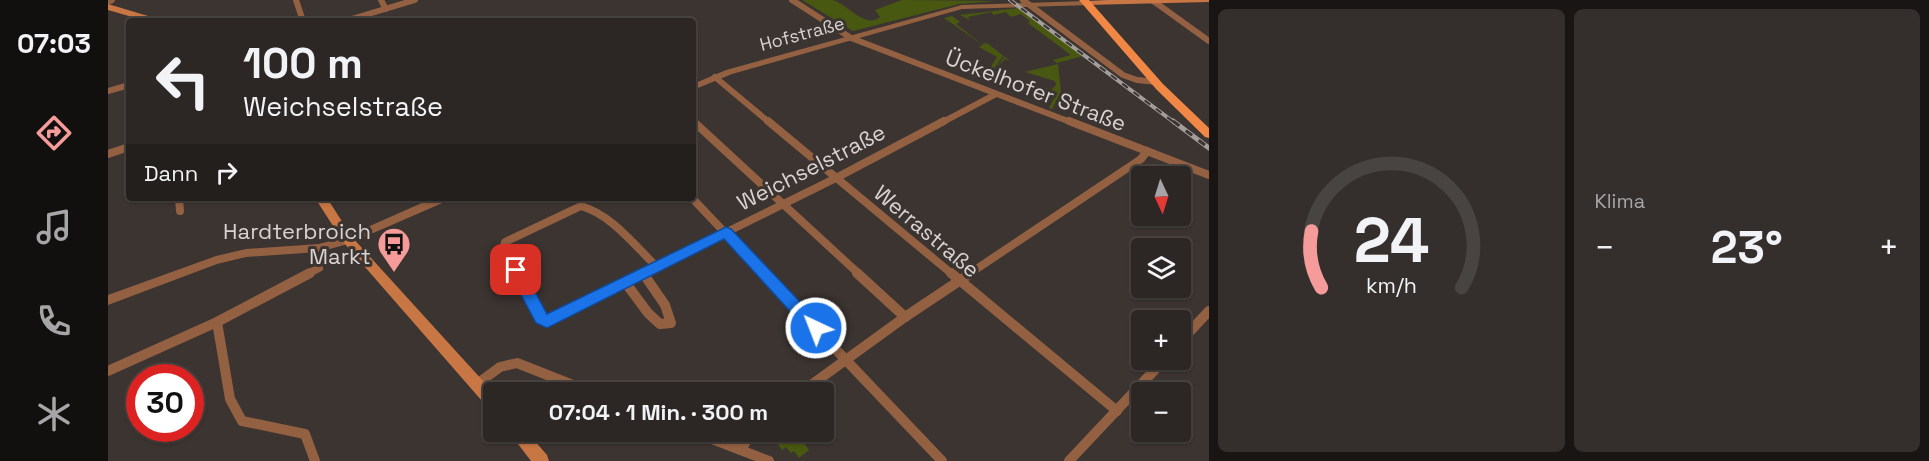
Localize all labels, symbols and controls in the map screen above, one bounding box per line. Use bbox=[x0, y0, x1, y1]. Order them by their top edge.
street label: Hofstraße bbox=[757, 11, 847, 56]
text: 07:03 bbox=[17, 26, 91, 61]
text: 100 m bbox=[243, 37, 363, 90]
icon: left bbox=[144, 42, 222, 120]
street label: Ückelhofer Straße bbox=[942, 43, 1130, 137]
text: Weichselstraße bbox=[243, 89, 443, 124]
icon: directions bbox=[33, 112, 75, 154]
street label: Weichselstraße bbox=[732, 118, 890, 216]
icon: right bbox=[210, 156, 243, 189]
text: Dann bbox=[144, 159, 198, 187]
north arrow bbox=[1131, 166, 1191, 226]
map controls bbox=[1131, 166, 1191, 442]
street label: Werrastraße bbox=[868, 179, 986, 283]
text: Klima bbox=[1595, 188, 1645, 214]
text: 24 bbox=[1353, 201, 1429, 280]
icon: music bbox=[33, 206, 75, 248]
place label: Hardterbroich Markt bbox=[223, 217, 371, 270]
text: 23° bbox=[1711, 219, 1783, 276]
bus stop icon: Hardterbroich Markt bbox=[376, 226, 412, 273]
text: − bbox=[1595, 227, 1615, 269]
text: + bbox=[1879, 227, 1899, 269]
button: layers bbox=[1131, 238, 1191, 298]
pin bbox=[490, 244, 541, 295]
icon: arrive bbox=[499, 253, 532, 286]
text: km/h bbox=[1366, 272, 1417, 299]
position arrow bbox=[784, 296, 848, 360]
icon: phone bbox=[33, 300, 75, 342]
button: + bbox=[1131, 310, 1191, 370]
speed limit sign: 30 bbox=[126, 364, 204, 442]
button: − bbox=[1131, 382, 1191, 442]
icon: climate bbox=[33, 393, 75, 435]
text: 07:04 · 1 Min. · 300 m bbox=[549, 398, 768, 426]

